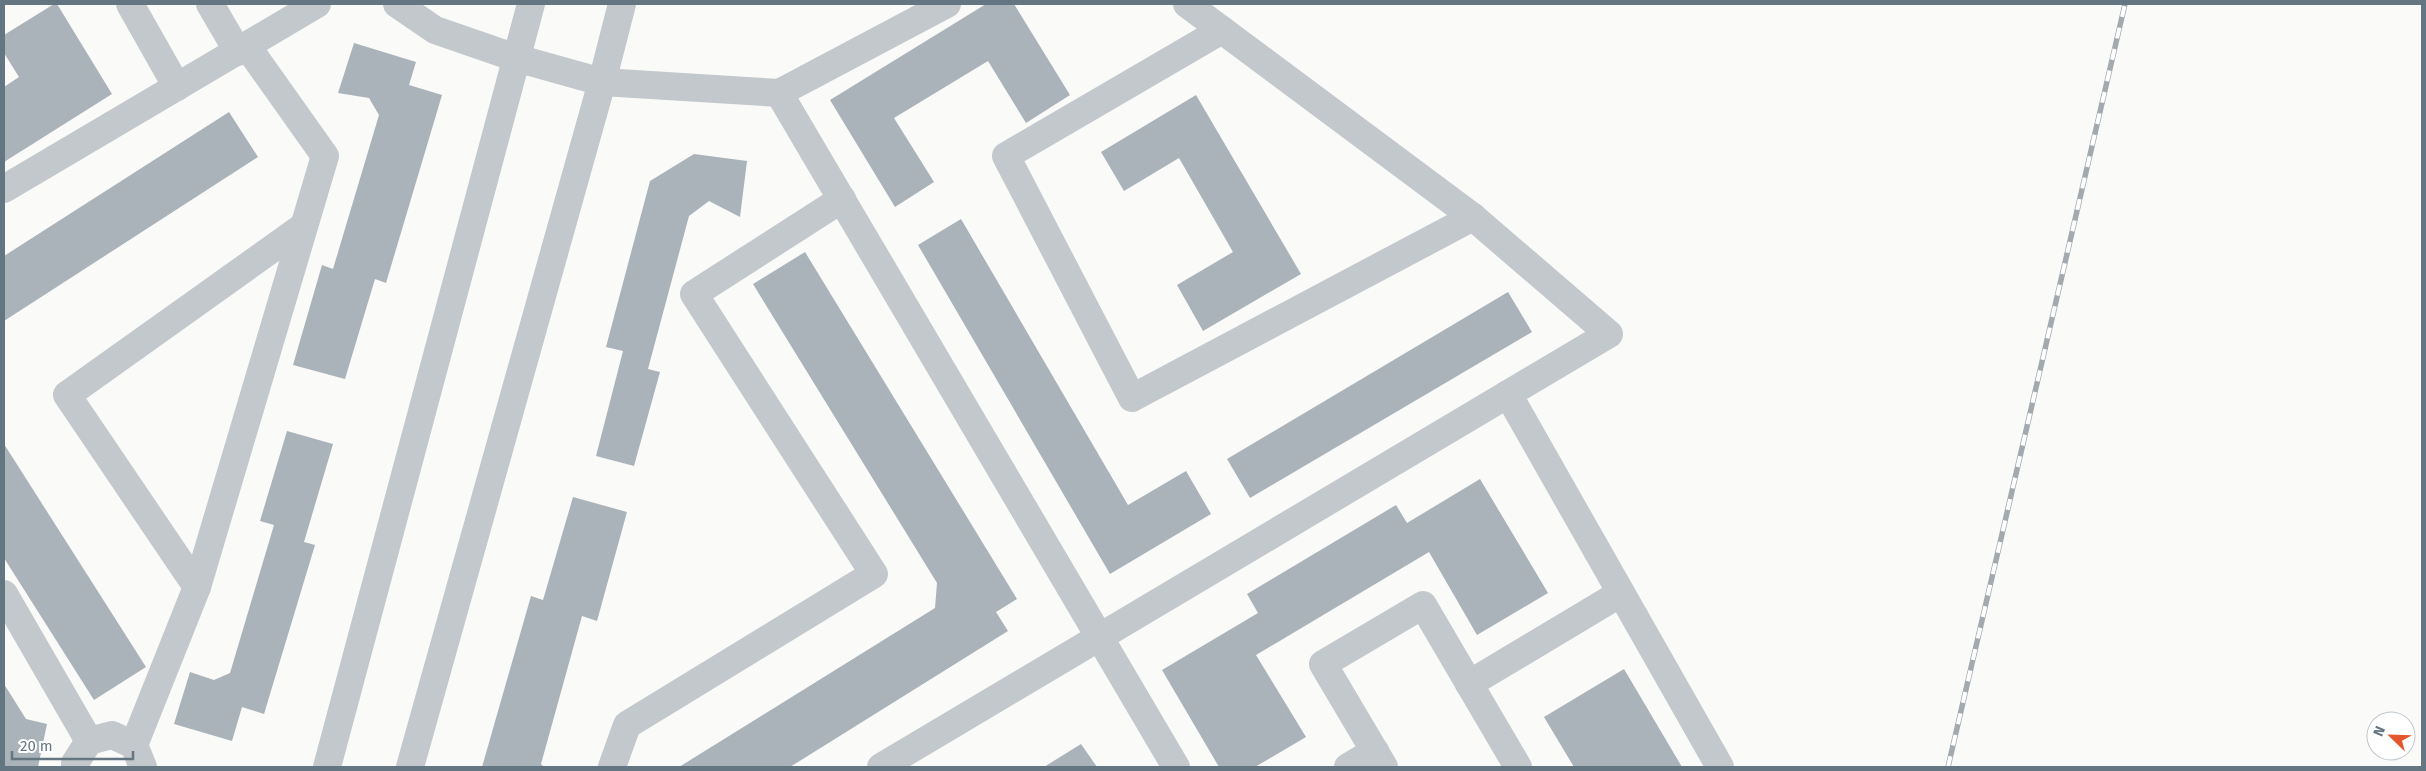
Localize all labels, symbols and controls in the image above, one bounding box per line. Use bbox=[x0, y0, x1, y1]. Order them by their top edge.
north arrow bbox=[2366, 711, 2416, 761]
text: N bbox=[2370, 724, 2389, 739]
scale bar bbox=[12, 728, 134, 760]
text: 20 m bbox=[20, 737, 53, 755]

